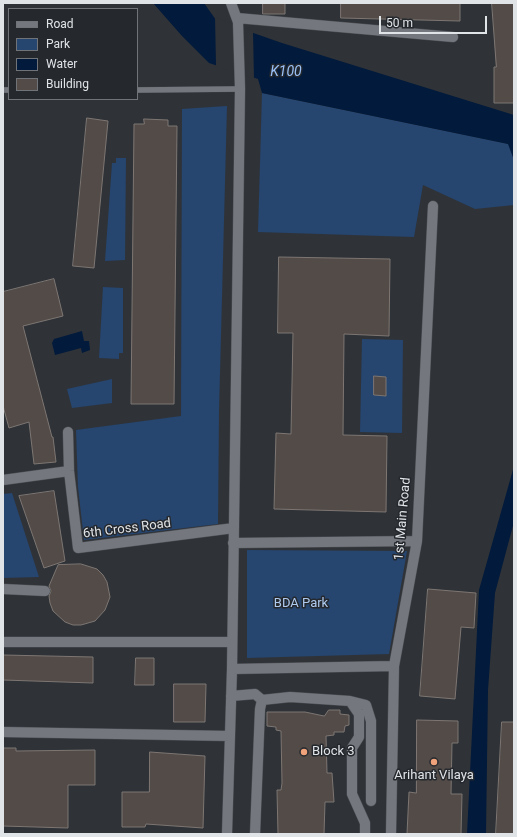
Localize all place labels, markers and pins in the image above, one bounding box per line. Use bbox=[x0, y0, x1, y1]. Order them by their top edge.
place label: Block 3 bbox=[312, 744, 355, 760]
marker: Block 3 bbox=[299, 747, 309, 757]
marker: Arihant Vilaya bbox=[429, 757, 439, 767]
place label: Arihant Vilaya bbox=[394, 768, 474, 784]

